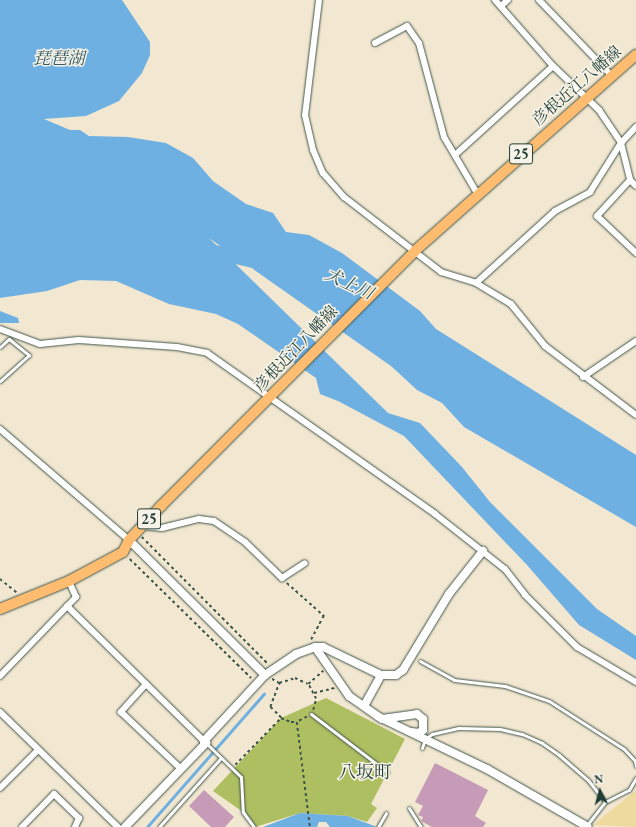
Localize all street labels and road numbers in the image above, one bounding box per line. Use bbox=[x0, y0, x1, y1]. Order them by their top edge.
street label: 彦根近江八幡線 bbox=[528, 42, 626, 130]
road number: 25 bbox=[509, 141, 533, 167]
street label: 彦根近江八幡線 bbox=[250, 302, 342, 396]
road number: 25 bbox=[137, 506, 161, 532]

